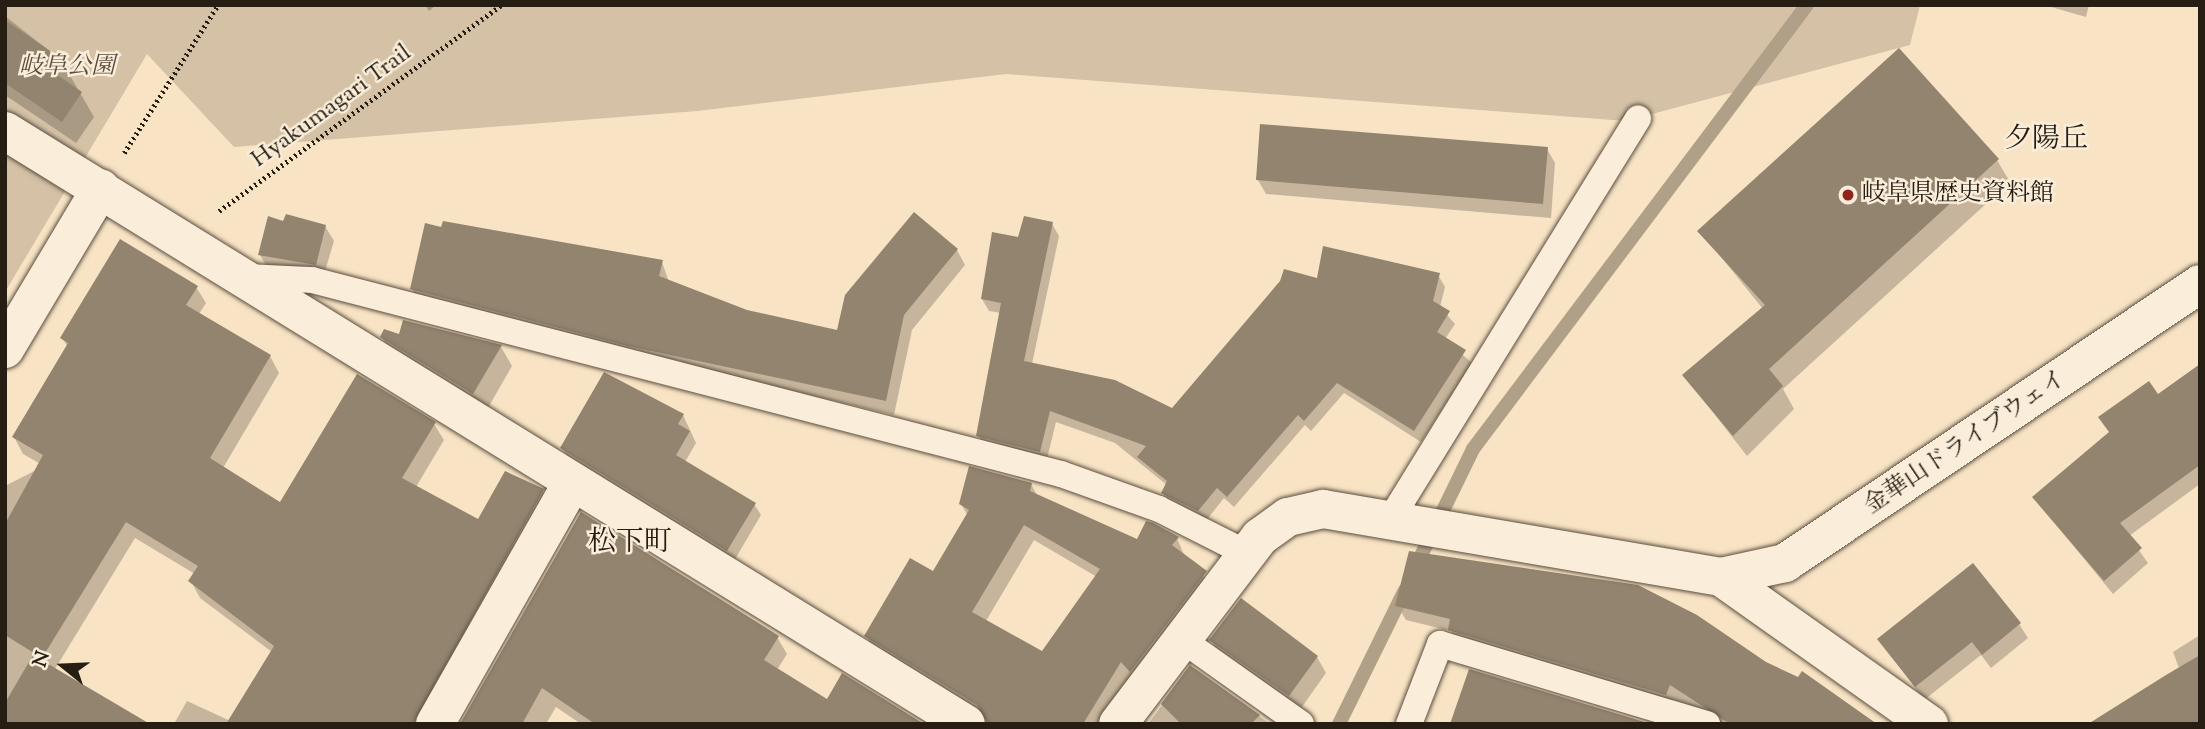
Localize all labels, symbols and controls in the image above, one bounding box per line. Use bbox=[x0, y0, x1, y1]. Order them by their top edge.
street label: Hyakumagari Trail bbox=[246, 39, 418, 175]
park label: 岐阜公園 bbox=[19, 54, 115, 82]
district label: 夕陽丘 bbox=[2004, 123, 2088, 157]
place label: 岐阜県歴史資料館 bbox=[1862, 181, 2054, 209]
marker: 岐阜県歴史資料館 bbox=[1840, 187, 1856, 203]
street label: 金華山ドライブウェイ bbox=[1858, 364, 2074, 522]
district label: 松下町 bbox=[588, 526, 672, 560]
north arrow bbox=[28, 631, 98, 701]
text: N bbox=[27, 648, 58, 671]

